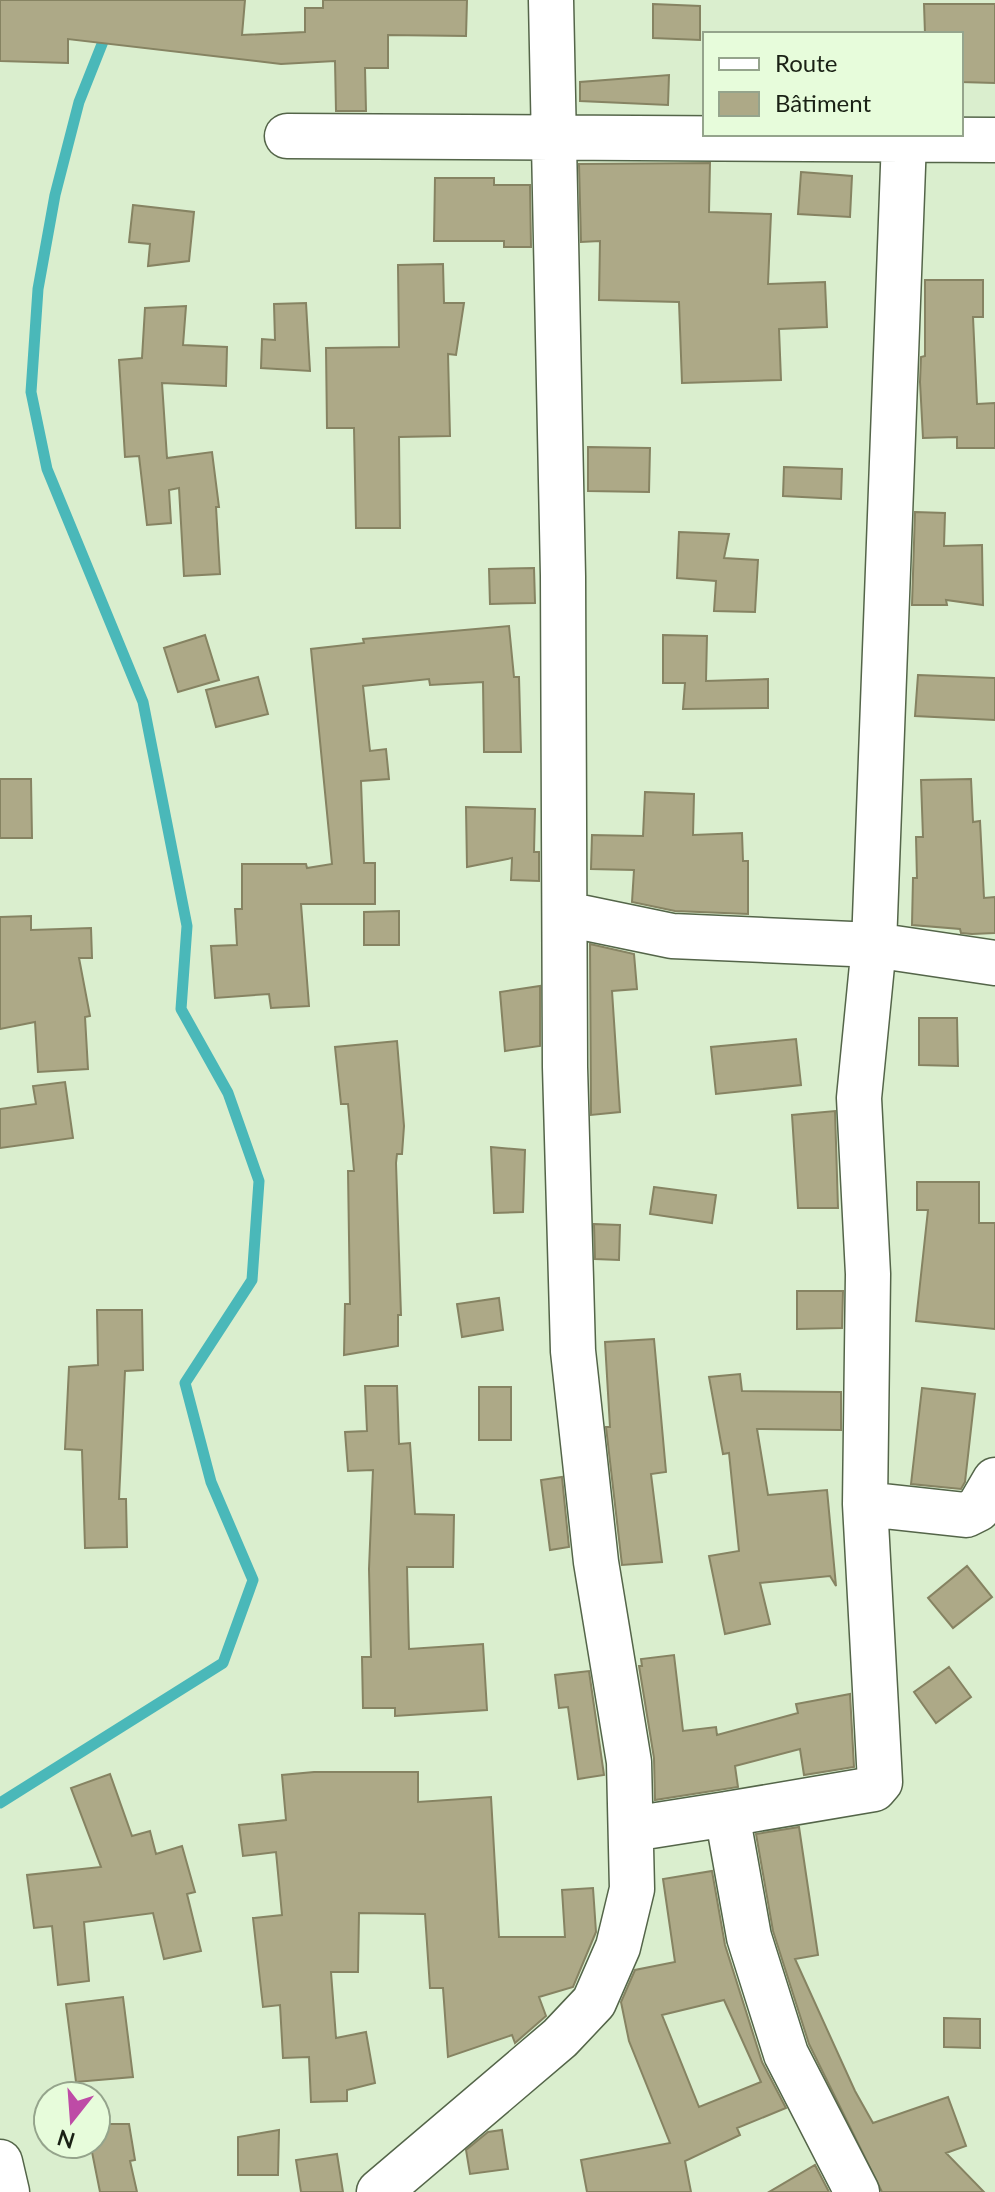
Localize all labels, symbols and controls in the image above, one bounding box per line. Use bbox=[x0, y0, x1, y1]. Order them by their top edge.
legend bbox=[703, 32, 963, 136]
text: Route bbox=[775, 48, 837, 77]
text: Bâtiment bbox=[775, 88, 872, 117]
north arrow bbox=[32, 2080, 112, 2160]
text: N bbox=[54, 2124, 78, 2155]

